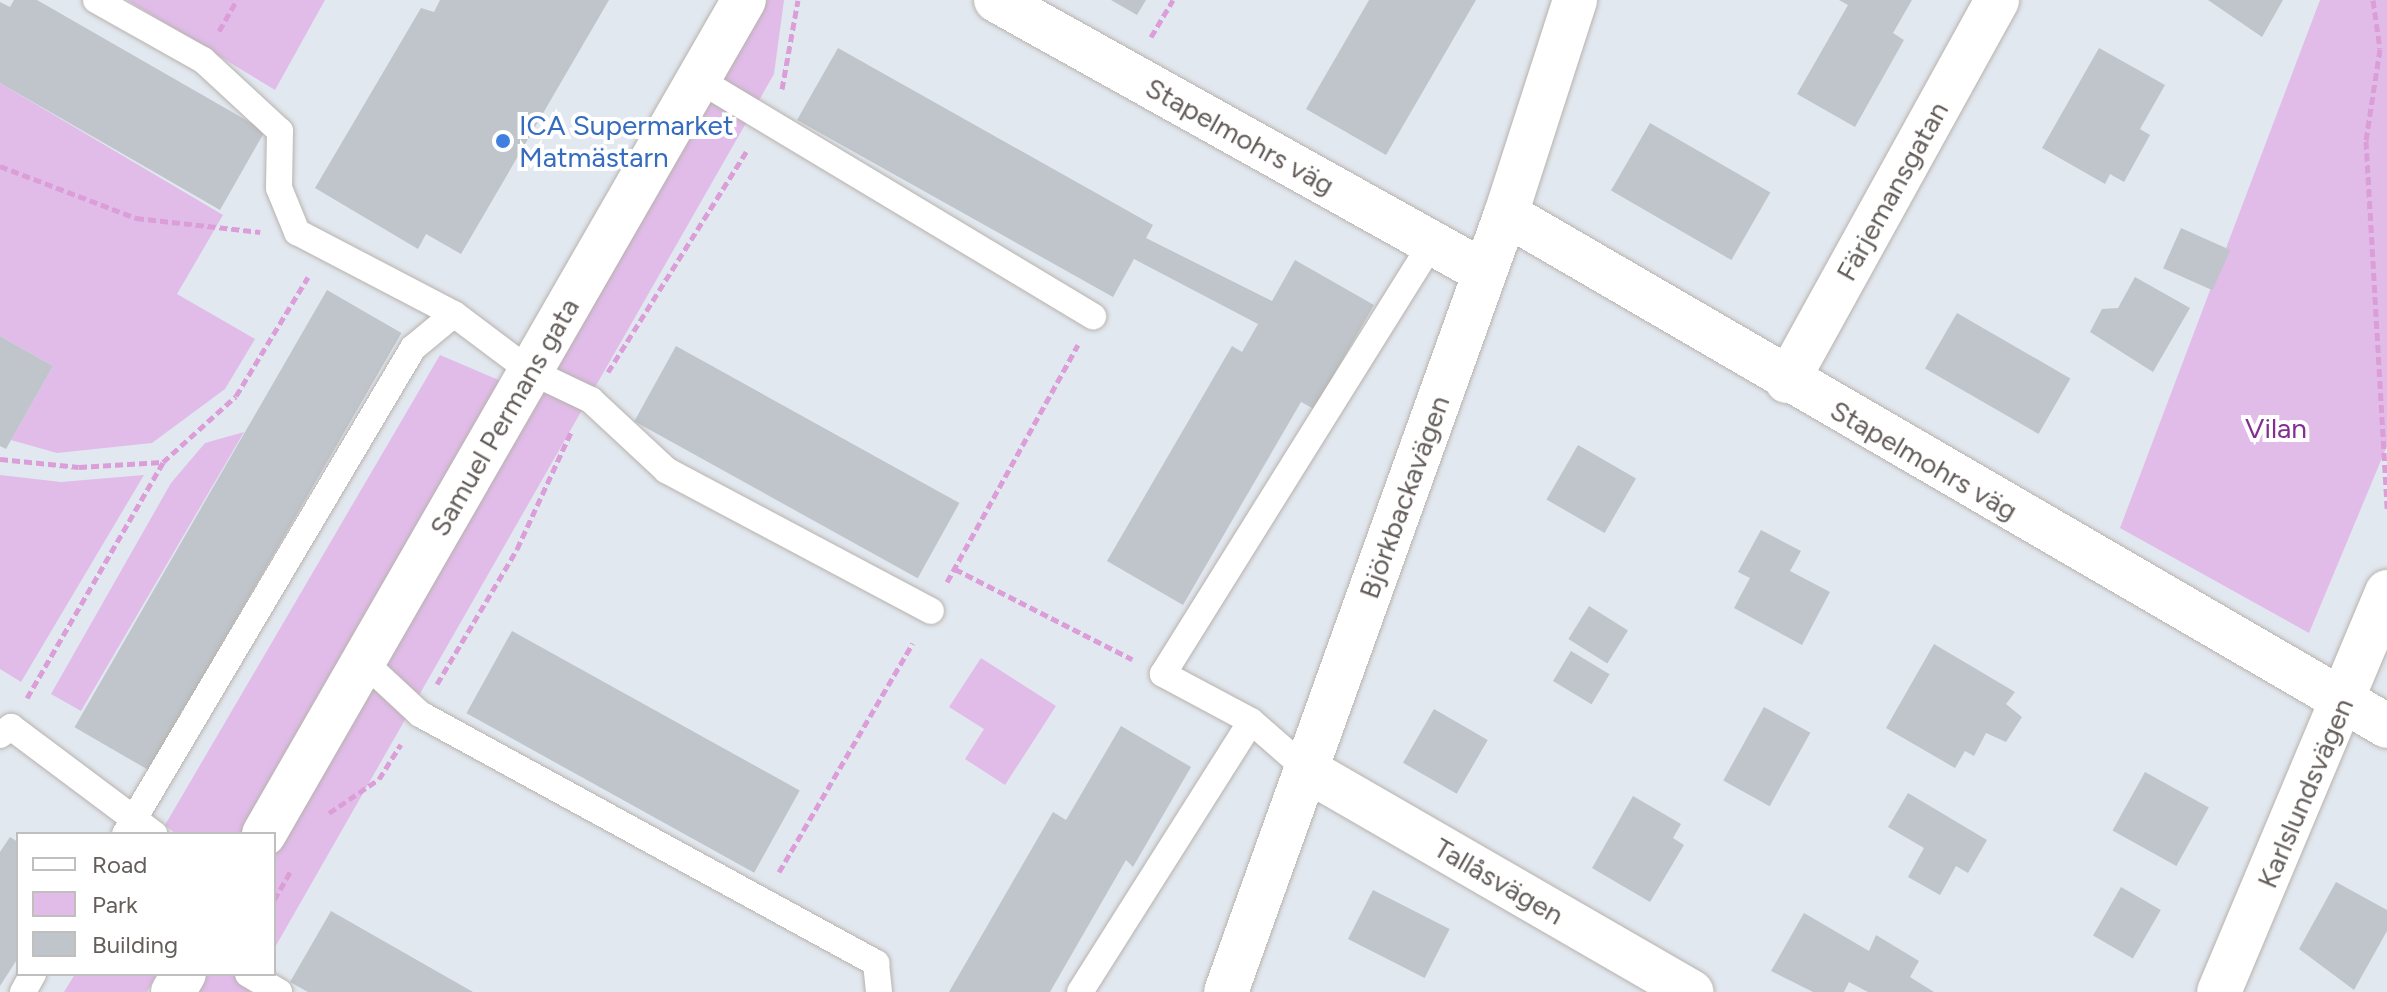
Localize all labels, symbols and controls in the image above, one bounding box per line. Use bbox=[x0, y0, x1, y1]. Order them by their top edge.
street label: Stapelmohrs väg bbox=[1140, 70, 1340, 202]
street label: Färjemansgatan bbox=[1829, 96, 1955, 286]
place label: ICA Supermarket Matmästarn bbox=[519, 108, 733, 174]
marker: ICA Supermarket Matmästarn bbox=[494, 132, 512, 150]
street label: Samuel Permans gata bbox=[422, 292, 586, 542]
street label: Björkbackavägen bbox=[1352, 391, 1456, 603]
street label: Stapelmohrs väg bbox=[1825, 393, 2023, 527]
park label: Vilan bbox=[2245, 411, 2307, 445]
street label: Karlslundsvägen bbox=[2250, 693, 2360, 893]
street label: Tallåsvägen bbox=[1428, 831, 1570, 931]
legend bbox=[16, 832, 276, 976]
text: Road bbox=[92, 850, 147, 879]
text: Park bbox=[92, 890, 138, 919]
text: Building bbox=[92, 930, 178, 959]

